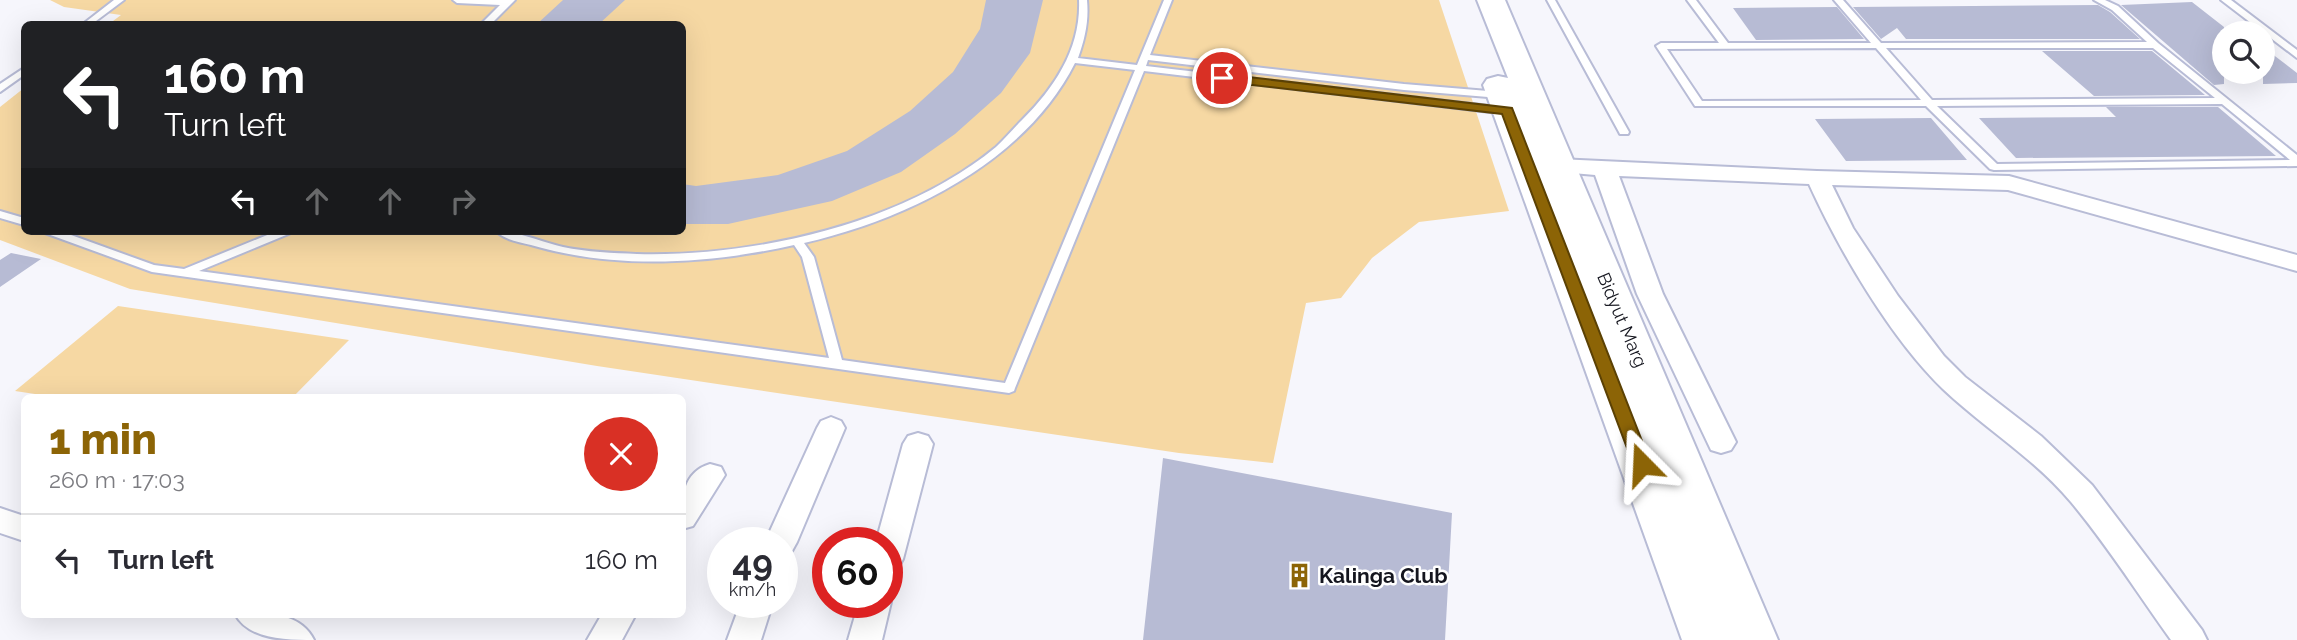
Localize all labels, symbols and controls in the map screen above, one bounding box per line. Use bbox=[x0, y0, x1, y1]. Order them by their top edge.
map controls bbox=[2212, 21, 2275, 84]
button: search bbox=[2212, 21, 2275, 84]
text: 160 m bbox=[164, 47, 305, 104]
pin bbox=[1192, 48, 1252, 108]
icon: left bbox=[49, 49, 140, 140]
icon: arrive bbox=[1203, 59, 1241, 97]
text: Turn left bbox=[164, 106, 286, 143]
icon: left bbox=[225, 182, 263, 220]
icon: ahead bbox=[298, 182, 336, 220]
icon: ahead bbox=[371, 182, 409, 220]
icon: right bbox=[444, 182, 482, 220]
street label: Bidyut Marg bbox=[1593, 269, 1652, 370]
text: 1 min bbox=[49, 415, 157, 464]
button: close bbox=[584, 417, 658, 491]
position arrow bbox=[1605, 427, 1679, 501]
text: 260 m · 17:03 bbox=[49, 466, 185, 493]
speed limit sign: 60 bbox=[812, 527, 903, 618]
icon: left bbox=[49, 541, 87, 579]
text: 49 bbox=[732, 543, 773, 584]
text: Turn left bbox=[108, 545, 214, 575]
text: 160 m bbox=[585, 545, 658, 575]
building icon: Kalinga Club bbox=[1285, 562, 1313, 590]
place label: Kalinga Club bbox=[1319, 563, 1448, 588]
text: km/h bbox=[729, 579, 776, 600]

